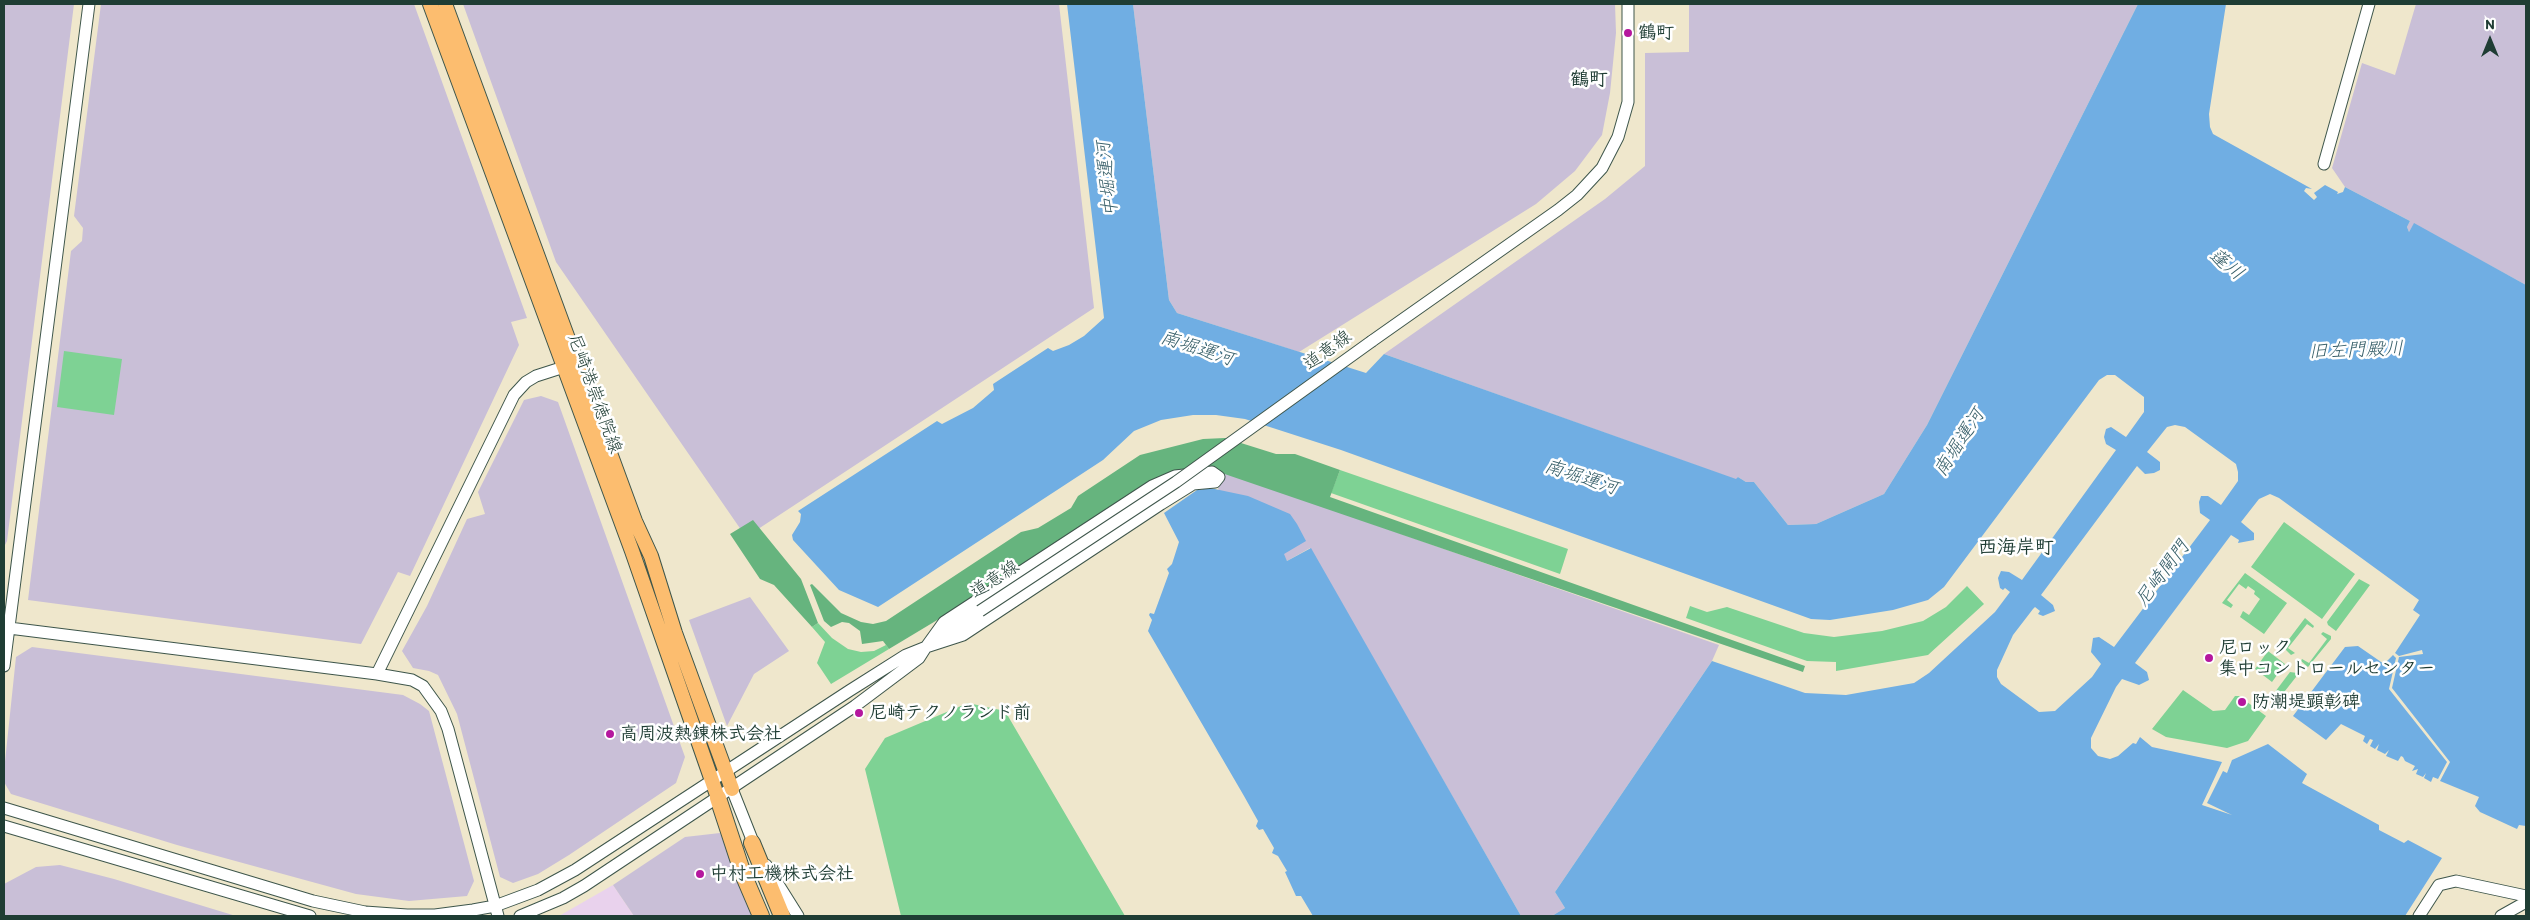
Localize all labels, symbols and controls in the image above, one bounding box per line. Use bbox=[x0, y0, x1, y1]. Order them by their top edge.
north arrow bbox=[2465, 15, 2515, 65]
text: N bbox=[2485, 16, 2495, 33]
place label: 鶴町 bbox=[1638, 22, 1674, 44]
marker: 鶴町 bbox=[1622, 27, 1634, 39]
district label: 鶴町 bbox=[1570, 69, 1608, 91]
water label: 中堀運河 bbox=[1093, 140, 1123, 218]
water label: 蓬川 bbox=[2204, 244, 2248, 286]
water label: 南堀運河 bbox=[1157, 326, 1237, 372]
street label: 道意線 bbox=[1300, 326, 1356, 376]
street label: 尼崎港崇徳院線 bbox=[562, 331, 626, 457]
water label: 旧左門殿川 bbox=[2308, 338, 2404, 364]
water label: 南堀運河 bbox=[1930, 405, 1990, 481]
water label: 南堀運河 bbox=[1541, 455, 1621, 501]
district label: 西海岸町 bbox=[1978, 537, 2054, 559]
water label: 尼崎閘門 bbox=[2131, 537, 2195, 611]
street label: 道意線 bbox=[966, 556, 1024, 604]
place label: 尼ロック 集中コントロールセンター bbox=[2219, 637, 2435, 680]
marker: 尼ロック 集中コントロールセンター bbox=[2203, 652, 2215, 664]
place label: 防潮堤顕彰碑 bbox=[2252, 691, 2360, 713]
marker: 防潮堤顕彰碑 bbox=[2236, 696, 2248, 708]
place label: 尼崎テクノランド前 bbox=[869, 702, 1031, 724]
marker: 尼崎テクノランド前 bbox=[853, 707, 865, 719]
place label: 高周波熱錬株式会社 bbox=[620, 723, 782, 745]
marker: 高周波熱錬株式会社 bbox=[604, 728, 616, 740]
place label: 中村工機株式会社 bbox=[710, 863, 854, 885]
marker: 中村工機株式会社 bbox=[694, 868, 706, 880]

